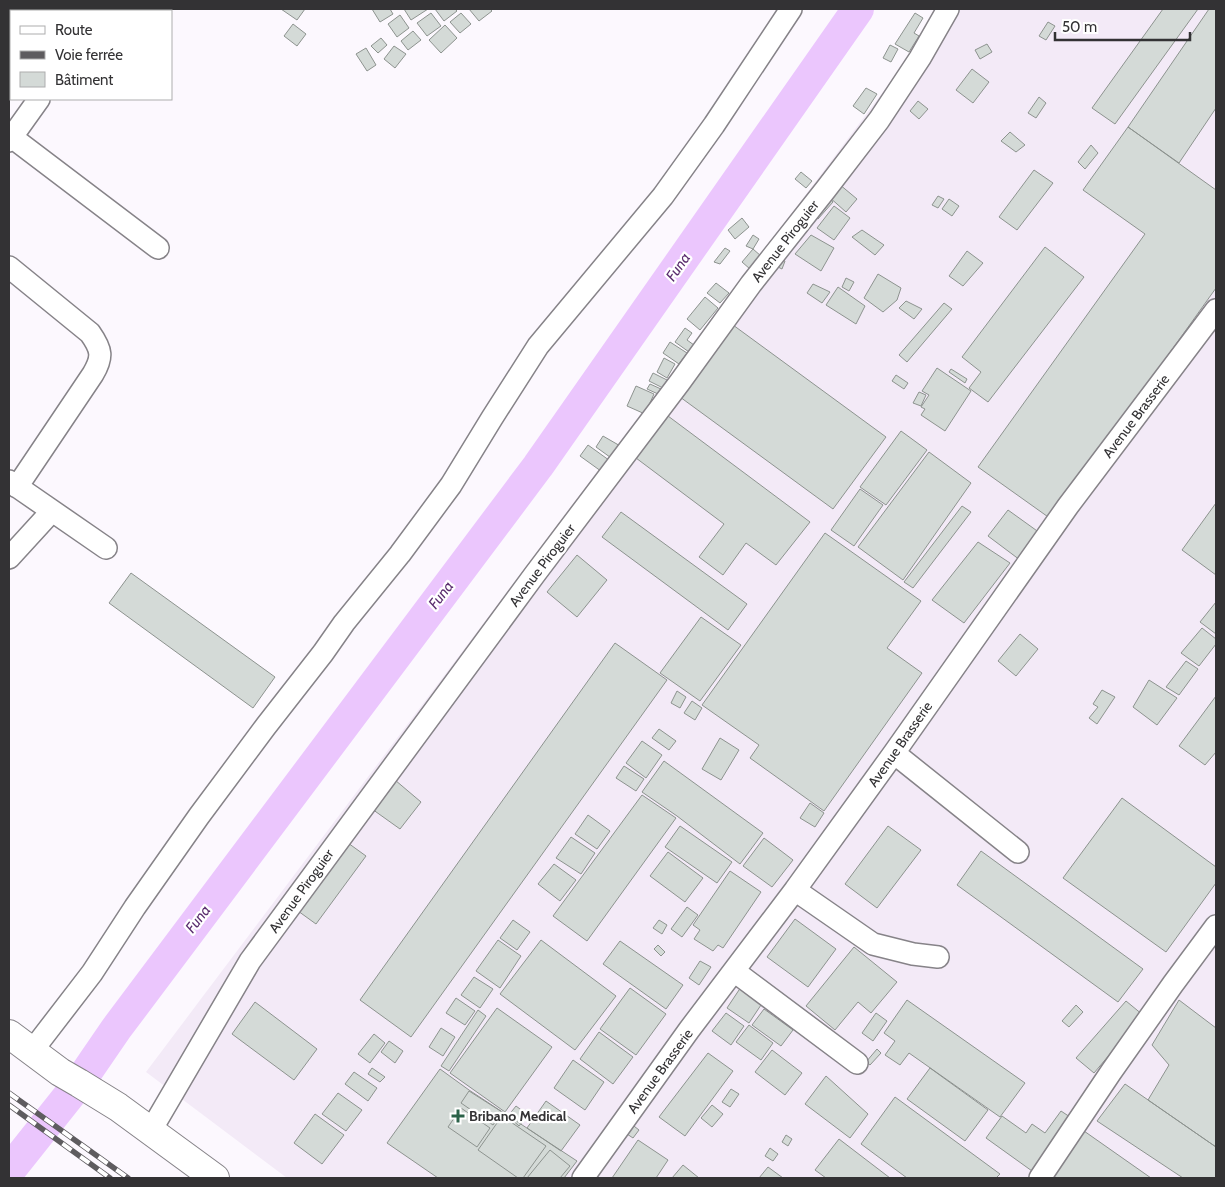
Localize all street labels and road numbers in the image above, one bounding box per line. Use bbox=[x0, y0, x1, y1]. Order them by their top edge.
street label: Avenue Piroguier bbox=[747, 196, 823, 286]
street label: Avenue Brasserie bbox=[1099, 371, 1173, 461]
street label: Avenue Piroguier bbox=[505, 519, 579, 610]
street label: Avenue Brasserie bbox=[864, 698, 936, 790]
street label: Avenue Piroguier bbox=[265, 845, 338, 936]
street label: Avenue Brasserie bbox=[623, 1025, 697, 1117]

